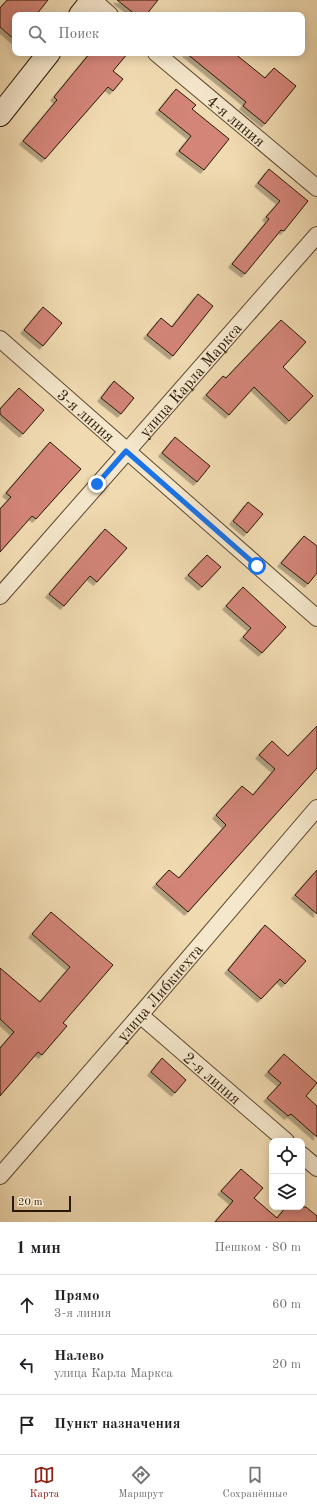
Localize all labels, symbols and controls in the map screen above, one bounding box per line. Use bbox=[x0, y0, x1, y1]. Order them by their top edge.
search box bbox=[12, 12, 305, 56]
icon: search bbox=[26, 23, 48, 45]
text: Поиск bbox=[58, 27, 99, 42]
street label: 4-я линия bbox=[203, 93, 267, 151]
street label: улица Карла Маркса bbox=[137, 321, 246, 441]
street label: 3-я линия bbox=[53, 387, 117, 446]
route end bbox=[88, 475, 106, 493]
route start bbox=[248, 557, 266, 575]
street label: улица Либкнехта bbox=[115, 942, 207, 1045]
street label: 2-я линия bbox=[179, 1050, 243, 1108]
map controls bbox=[269, 1138, 305, 1210]
button: locate bbox=[269, 1138, 305, 1174]
button: layers bbox=[269, 1174, 305, 1210]
scale bar bbox=[12, 1194, 71, 1213]
text: 20 m bbox=[18, 1197, 43, 1208]
text: 1 мин bbox=[16, 1240, 61, 1257]
text: Пешком · 80 m bbox=[214, 1241, 301, 1254]
text: Прямо bbox=[54, 1289, 100, 1304]
icon: ahead bbox=[16, 1294, 38, 1316]
text: 60 m bbox=[272, 1298, 301, 1311]
text: 3-я линия bbox=[54, 1307, 111, 1320]
text: Налево bbox=[54, 1349, 104, 1364]
icon: left bbox=[16, 1354, 38, 1376]
text: 20 m bbox=[272, 1358, 301, 1371]
text: улица Карла Маркса bbox=[54, 1367, 173, 1380]
icon: arrive bbox=[16, 1414, 38, 1436]
text: Пункт назначения bbox=[54, 1417, 181, 1432]
tab: Карта bbox=[30, 1464, 59, 1502]
tab: Маршрут bbox=[118, 1464, 164, 1502]
tab: Сохранённые bbox=[223, 1464, 287, 1502]

